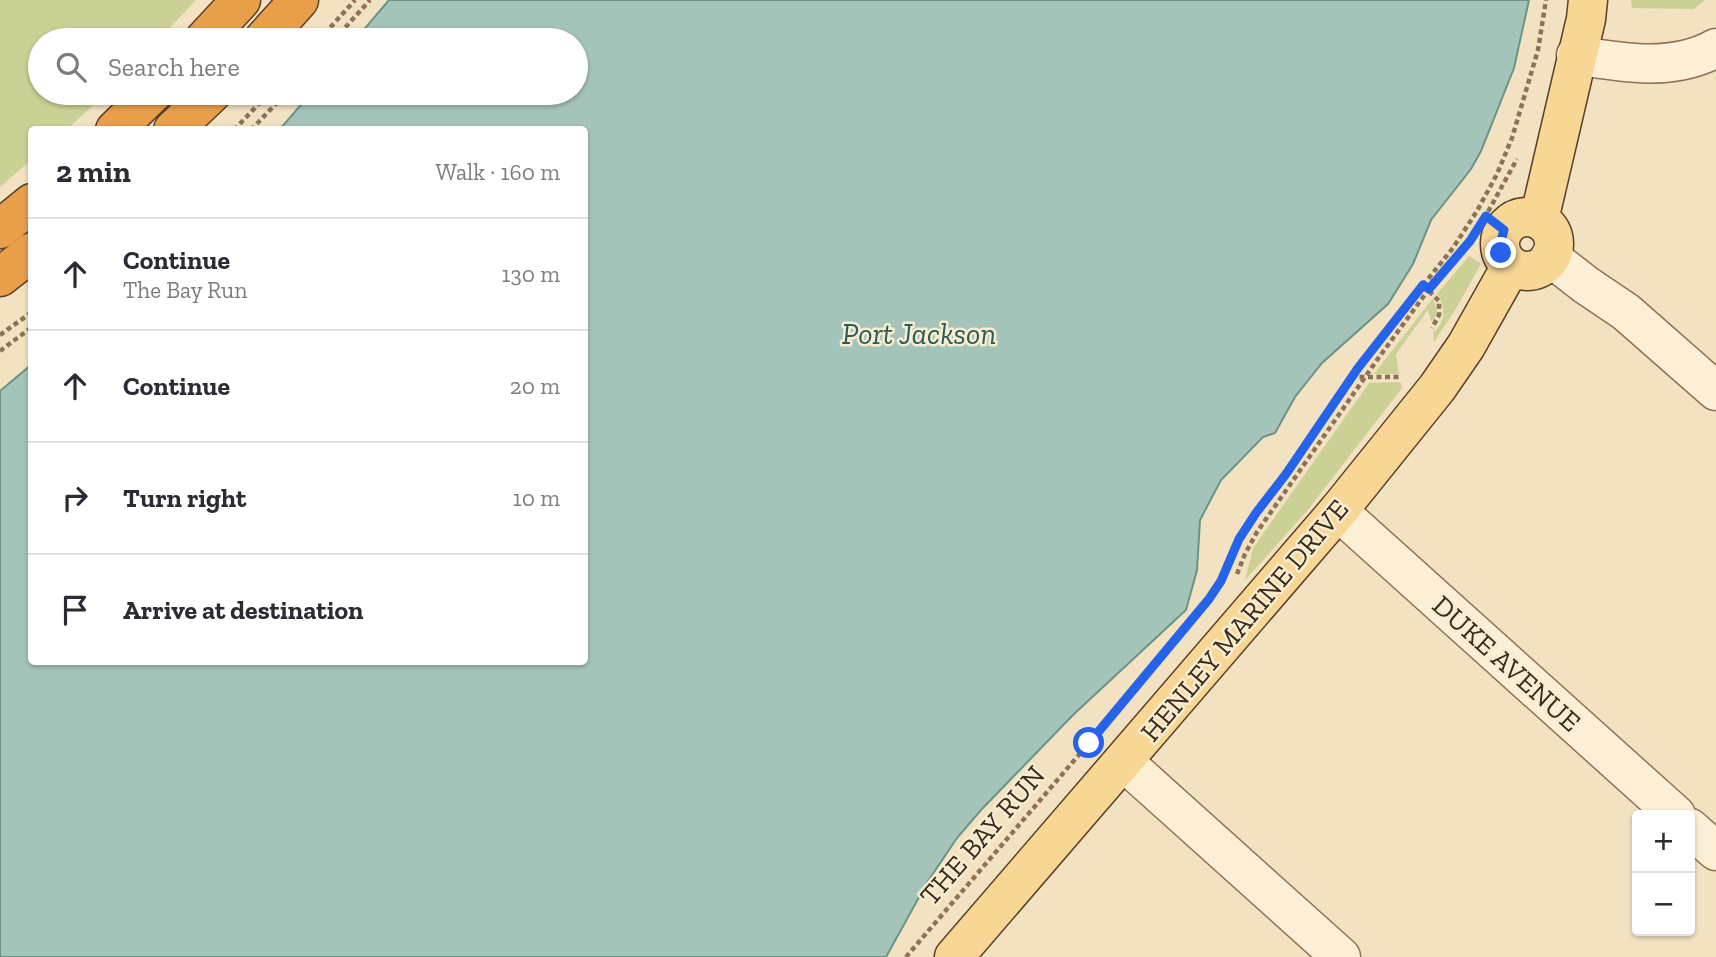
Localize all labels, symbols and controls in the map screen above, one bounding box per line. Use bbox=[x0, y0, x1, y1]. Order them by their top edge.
search box bbox=[28, 28, 588, 105]
icon: search bbox=[52, 48, 90, 86]
text: Search here bbox=[108, 51, 240, 83]
text: 2 min bbox=[56, 154, 131, 190]
text: Walk · 160 m bbox=[435, 158, 560, 186]
route end bbox=[1485, 237, 1516, 268]
text: Continue bbox=[123, 244, 230, 276]
icon: ahead bbox=[56, 255, 94, 293]
text: 130 m bbox=[502, 260, 560, 288]
text: The Bay Run bbox=[123, 276, 247, 304]
water label: Port Jackson bbox=[842, 316, 996, 352]
icon: ahead bbox=[56, 367, 94, 405]
text: Continue bbox=[123, 370, 230, 402]
text: 20 m bbox=[510, 372, 560, 400]
icon: right bbox=[56, 479, 94, 517]
text: Turn right bbox=[123, 482, 246, 514]
text: 10 m bbox=[513, 484, 560, 512]
street label: HENLEY MARINE DRIVE bbox=[1134, 493, 1355, 748]
street label: DUKE AVENUE bbox=[1426, 588, 1587, 738]
icon: arrive bbox=[56, 591, 94, 629]
text: Arrive at destination bbox=[123, 594, 363, 626]
route start bbox=[1073, 727, 1104, 758]
street label: THE BAY RUN bbox=[913, 759, 1052, 912]
map controls bbox=[1632, 810, 1695, 936]
button: + bbox=[1632, 810, 1695, 873]
button: − bbox=[1632, 873, 1695, 936]

